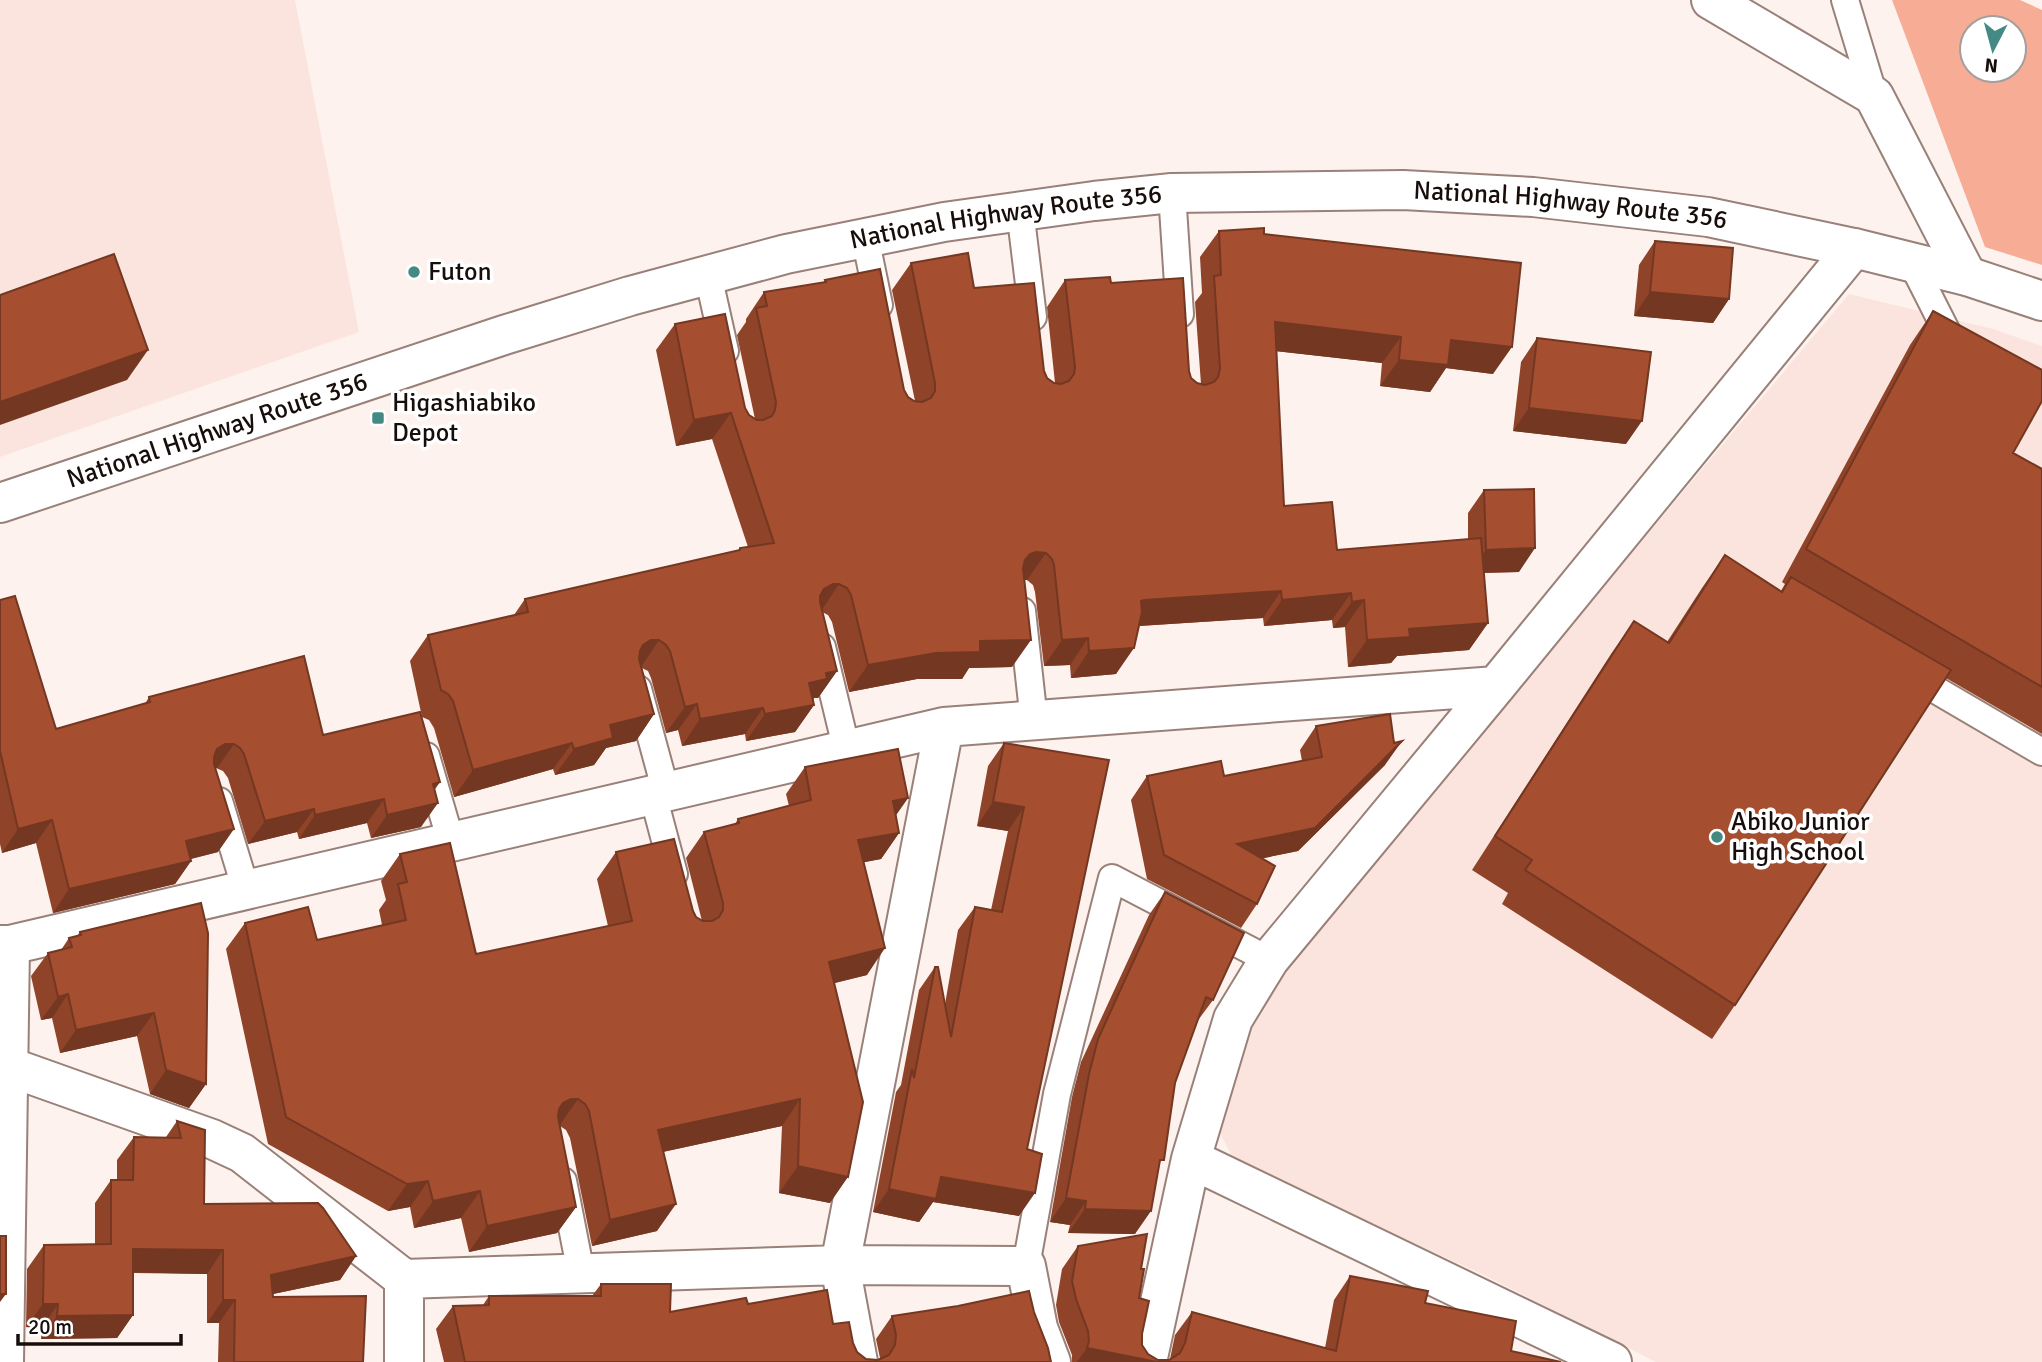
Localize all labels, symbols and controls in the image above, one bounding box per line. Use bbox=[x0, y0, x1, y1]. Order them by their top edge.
north arrow bbox=[1958, 14, 2028, 84]
text: N bbox=[1984, 52, 1999, 78]
street label: National Highway Route 356 bbox=[1413, 175, 1730, 237]
street label: National Highway Route 356 bbox=[847, 178, 1164, 257]
place label: Futon bbox=[428, 256, 492, 288]
marker: Futon bbox=[406, 264, 422, 280]
street label: National Highway Route 356 bbox=[63, 366, 372, 496]
place label: Higashiabiko Depot bbox=[392, 387, 536, 449]
marker: Higashiabiko Depot bbox=[370, 410, 386, 426]
place label: Abiko Junior High School bbox=[1731, 806, 1870, 868]
marker: Abiko Junior High School bbox=[1709, 829, 1725, 845]
scale bar bbox=[18, 1302, 180, 1346]
text: 20 m bbox=[28, 1314, 72, 1340]

